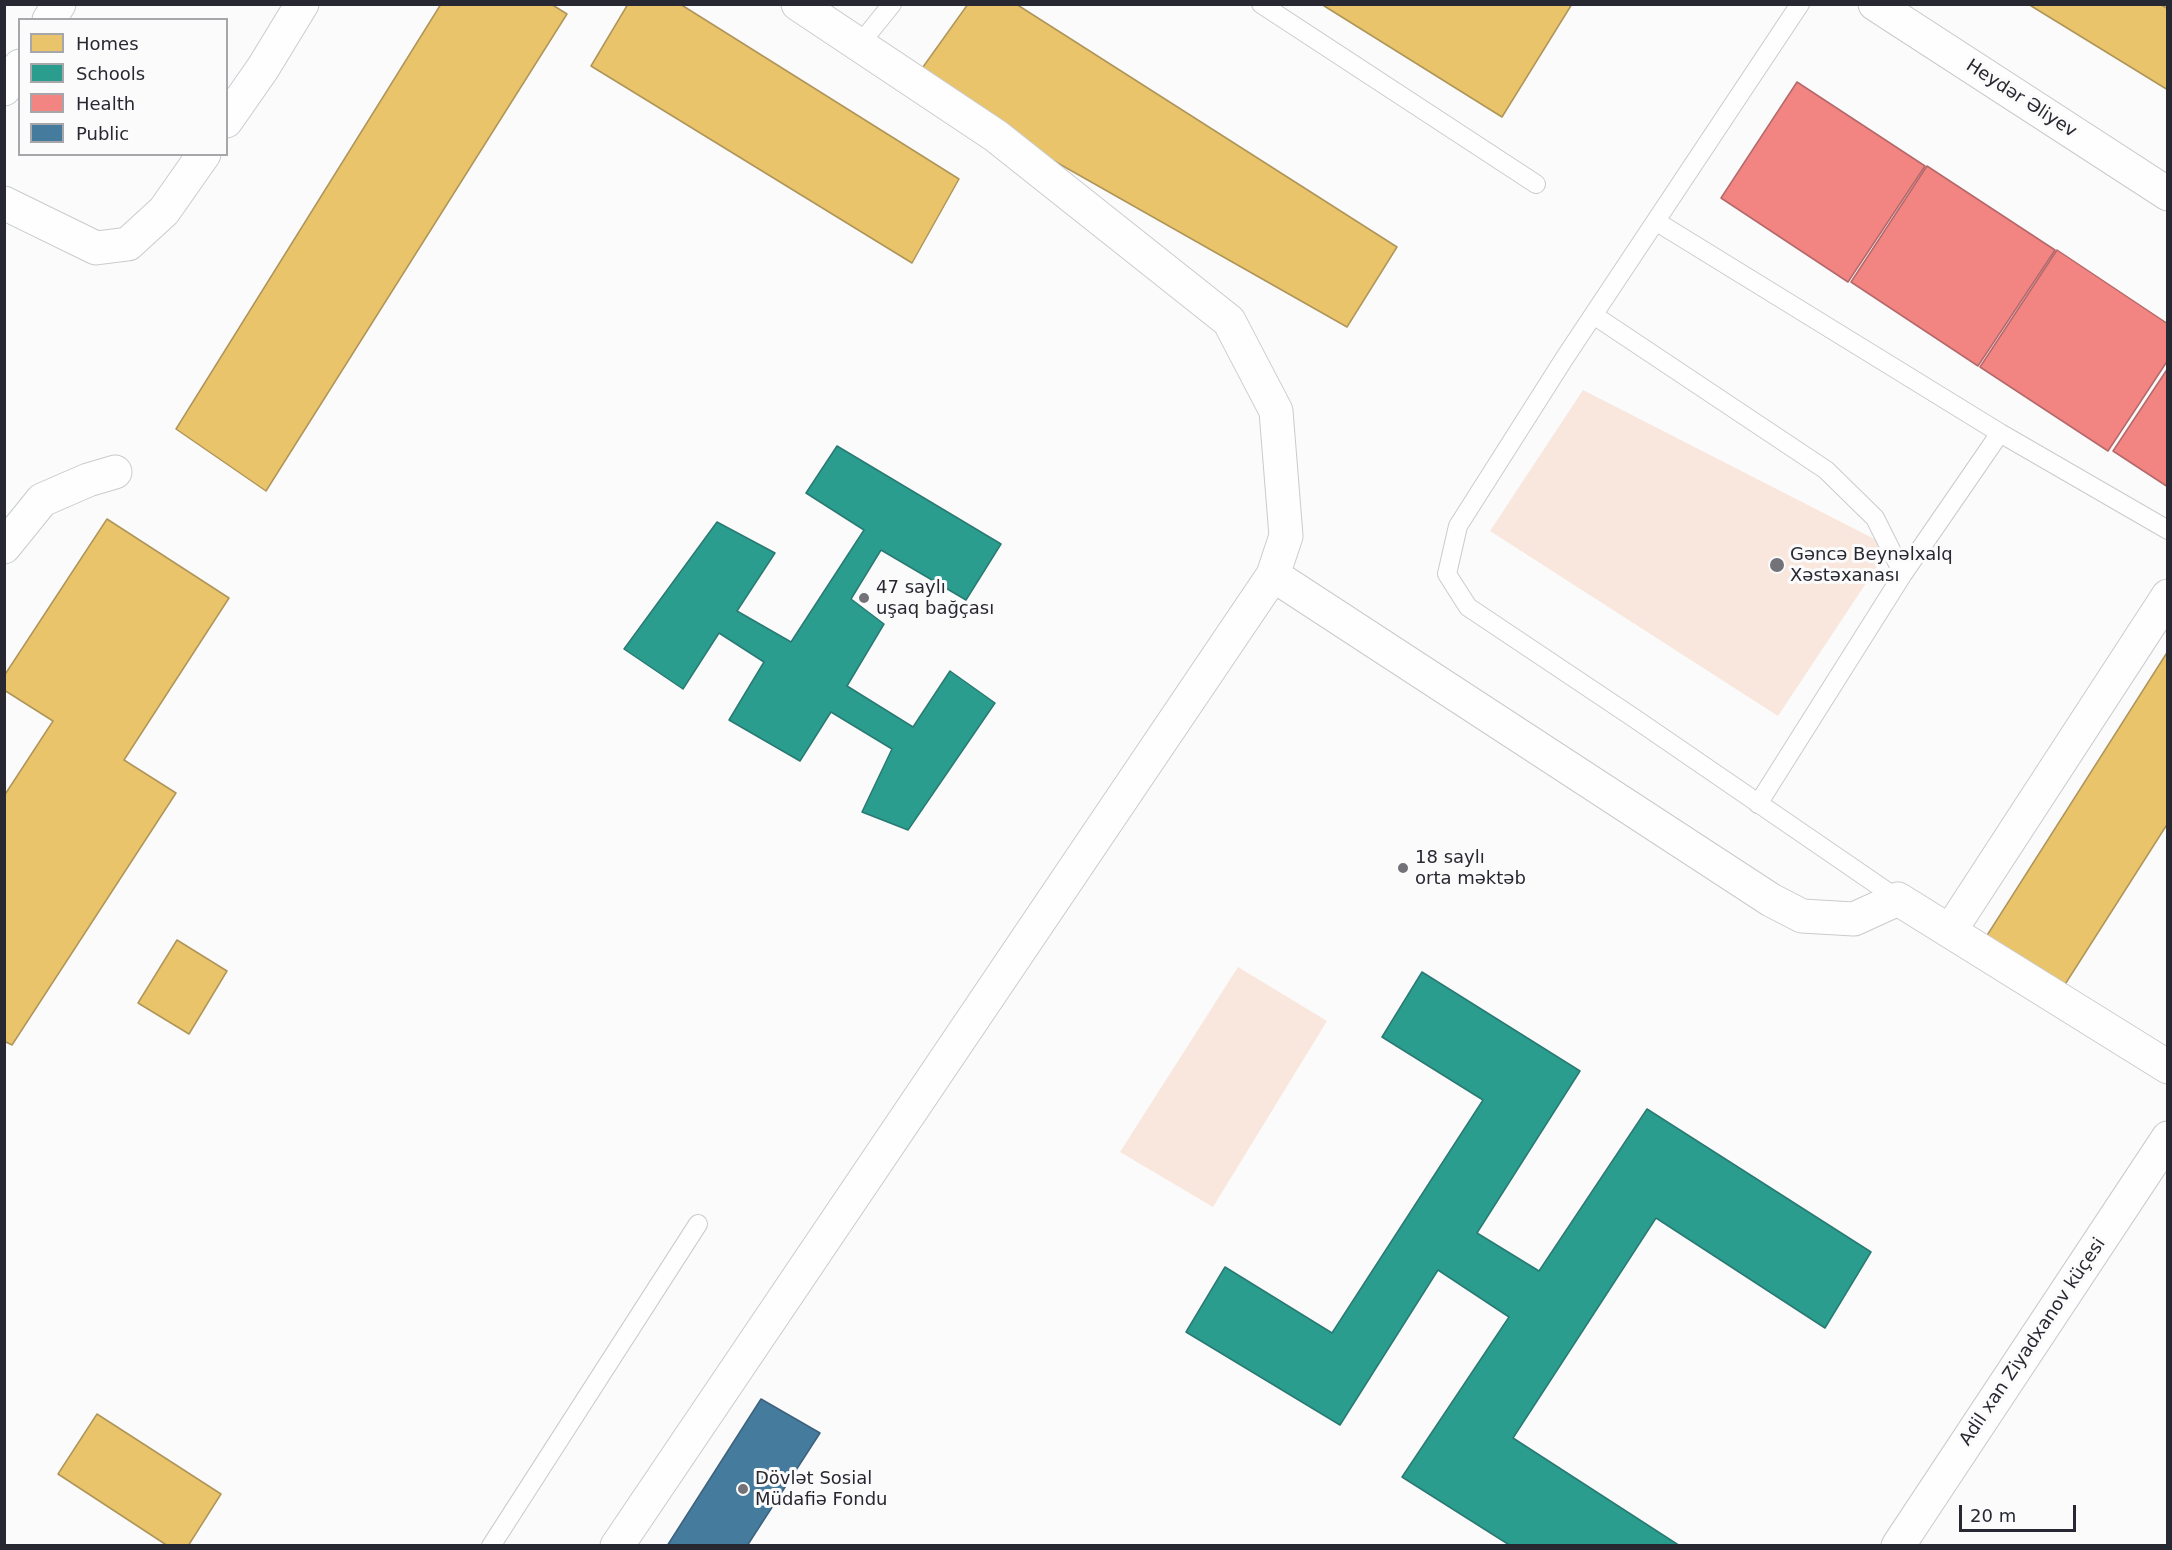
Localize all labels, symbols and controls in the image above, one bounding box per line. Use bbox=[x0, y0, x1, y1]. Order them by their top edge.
legend bbox=[18, 18, 228, 156]
text: Homes bbox=[76, 33, 139, 54]
street label: Heydər Əliyev bbox=[1962, 55, 2080, 143]
text: Schools bbox=[76, 63, 145, 84]
text: Health bbox=[76, 93, 135, 114]
text: Public bbox=[76, 123, 129, 144]
place label: Gəncə Beynəlxalq Xəstəxanası bbox=[1790, 544, 1953, 586]
marker: Gəncə Beynəlxalq Xəstəxanası bbox=[1768, 556, 1786, 574]
place label: 47 saylı uşaq bağçası bbox=[876, 577, 994, 620]
marker: 47 saylı uşaq bağçası bbox=[857, 591, 871, 605]
place label: 18 saylı orta məktəb bbox=[1415, 847, 1526, 890]
marker: 18 saylı orta məktəb bbox=[1396, 861, 1410, 875]
street label: Adil xan Ziyadxanov küçesi bbox=[1955, 1234, 2111, 1450]
place label: Dövlət Sosial Müdafiə Fondu bbox=[755, 1468, 887, 1510]
marker: Dövlət Sosial Müdafiə Fondu bbox=[736, 1482, 750, 1496]
scale bar bbox=[1962, 1493, 2079, 1531]
text: 20 m bbox=[1970, 1505, 2016, 1526]

